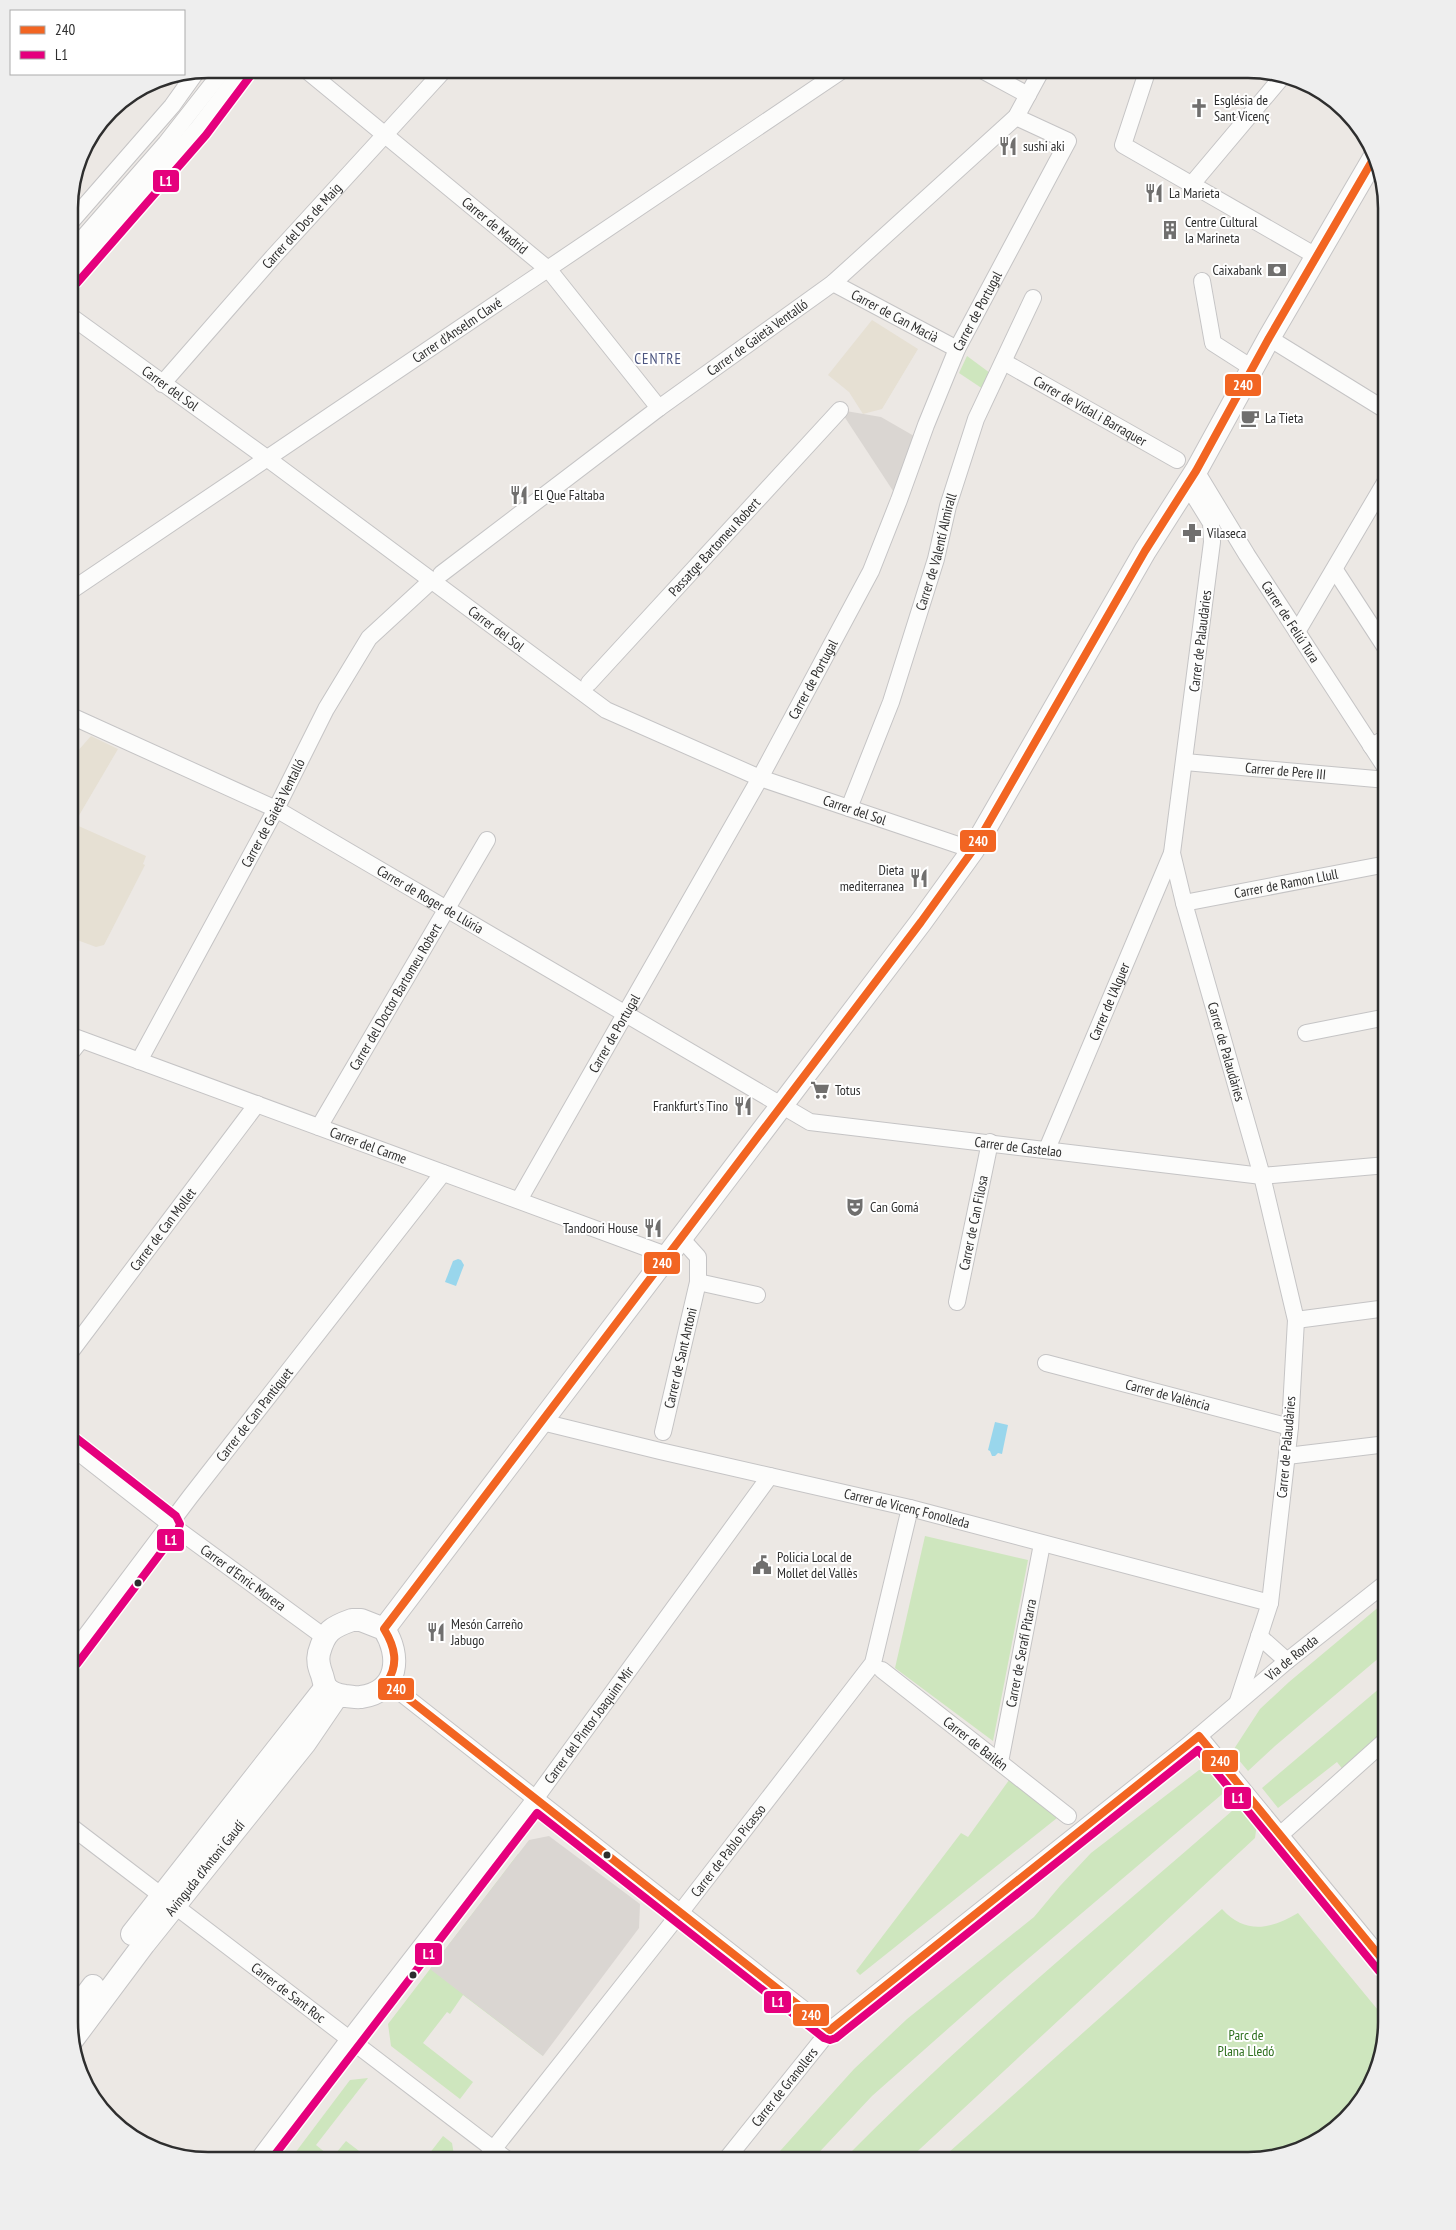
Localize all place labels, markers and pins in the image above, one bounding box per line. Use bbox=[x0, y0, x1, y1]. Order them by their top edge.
place label: Església de Sant Vicenç bbox=[1214, 91, 1269, 125]
church icon: Església de Sant Vicenç bbox=[1188, 97, 1210, 119]
restaurant icon: sushi aki bbox=[997, 135, 1019, 157]
place label: sushi aki bbox=[1023, 137, 1065, 155]
restaurant icon: La Marieta bbox=[1143, 182, 1165, 204]
place label: La Marieta bbox=[1169, 184, 1220, 202]
place label: Centre Cultural la Marineta bbox=[1185, 213, 1258, 247]
building icon: Centre Cultural la Marineta bbox=[1159, 219, 1181, 241]
bank icon: Caixabank bbox=[1266, 259, 1288, 281]
place label: Caixabank bbox=[1213, 261, 1263, 279]
cafe icon: La Tieta bbox=[1239, 407, 1261, 429]
place label: La Tieta bbox=[1265, 409, 1303, 427]
restaurant icon: El Que Faltaba bbox=[508, 484, 530, 506]
place label: El Que Faltaba bbox=[534, 486, 605, 504]
pharmacy icon: Vilaseca bbox=[1181, 522, 1203, 544]
place label: Vilaseca bbox=[1206, 524, 1246, 542]
place label: Dieta mediterranea bbox=[840, 861, 904, 895]
restaurant icon: Dieta mediterranea bbox=[908, 867, 930, 889]
supermarket icon: Totus bbox=[809, 1079, 831, 1101]
place label: Totus bbox=[835, 1081, 861, 1099]
restaurant icon: Frankfurt's Tino bbox=[732, 1095, 754, 1117]
place label: Frankfurt's Tino bbox=[653, 1097, 728, 1115]
theatre icon: Can Gomá bbox=[844, 1196, 866, 1218]
place label: Can Gomá bbox=[870, 1198, 919, 1216]
restaurant icon: Tandoori House bbox=[642, 1217, 664, 1239]
place label: Tandoori House bbox=[563, 1219, 638, 1237]
place label: Policia Local de Mollet del Vallès bbox=[777, 1548, 858, 1582]
public building icon: Policia Local de Mollet del Vallès bbox=[751, 1554, 773, 1576]
unlabelled marker bbox=[133, 1578, 143, 1588]
place label: Mesón Carreño Jabugo bbox=[450, 1615, 523, 1649]
restaurant icon: Mesón Carreño Jabugo bbox=[425, 1621, 447, 1643]
unlabelled marker bbox=[602, 1850, 612, 1860]
unlabelled marker bbox=[408, 1970, 418, 1980]

